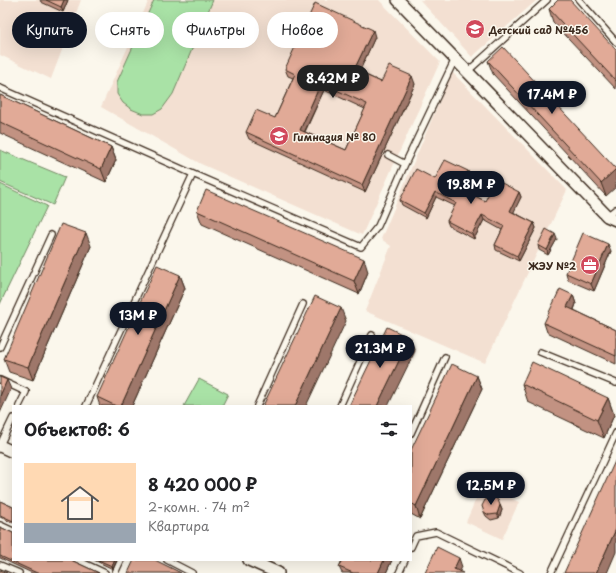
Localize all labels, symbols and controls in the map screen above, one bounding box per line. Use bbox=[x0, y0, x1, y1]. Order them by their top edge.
chip: Купить bbox=[12, 12, 87, 48]
chip: Снять bbox=[95, 12, 164, 48]
chip: Фильтры bbox=[172, 12, 259, 48]
chip: Новое bbox=[267, 12, 338, 48]
school or university icon: Детский сад №456 bbox=[464, 18, 486, 40]
place label: Детский сад №456 bbox=[488, 22, 588, 37]
pin: 8.42M ₽ bbox=[296, 65, 370, 99]
text: 8.42M ₽ bbox=[306, 68, 360, 87]
pin: 17.4M ₽ bbox=[515, 81, 589, 115]
text: 17.4M ₽ bbox=[527, 84, 577, 103]
school or university icon: Гимназия № 80 bbox=[268, 125, 290, 147]
place label: Гимназия № 80 bbox=[293, 129, 376, 144]
pin: 19.8M ₽ bbox=[434, 171, 508, 205]
text: 19.8M ₽ bbox=[447, 174, 495, 193]
office icon: ЖЭУ №2 bbox=[579, 254, 601, 276]
place label: ЖЭУ №2 bbox=[528, 258, 576, 273]
pin: 13M ₽ bbox=[110, 302, 166, 336]
text: 13M ₽ bbox=[119, 305, 157, 324]
pin: 21.3M ₽ bbox=[343, 335, 417, 369]
text: 21.3M ₽ bbox=[355, 338, 405, 357]
text: Объектов: 6 bbox=[24, 416, 130, 442]
icon: filters bbox=[378, 418, 400, 440]
text: 8 420 000 ₽ bbox=[148, 471, 257, 497]
pin: 12.5M ₽ bbox=[454, 472, 528, 506]
text: 12.5M ₽ bbox=[466, 475, 516, 494]
icon: home bbox=[56, 479, 104, 527]
text: 2-комн. · 74 m² bbox=[148, 497, 250, 516]
text: Квартира bbox=[148, 516, 209, 535]

